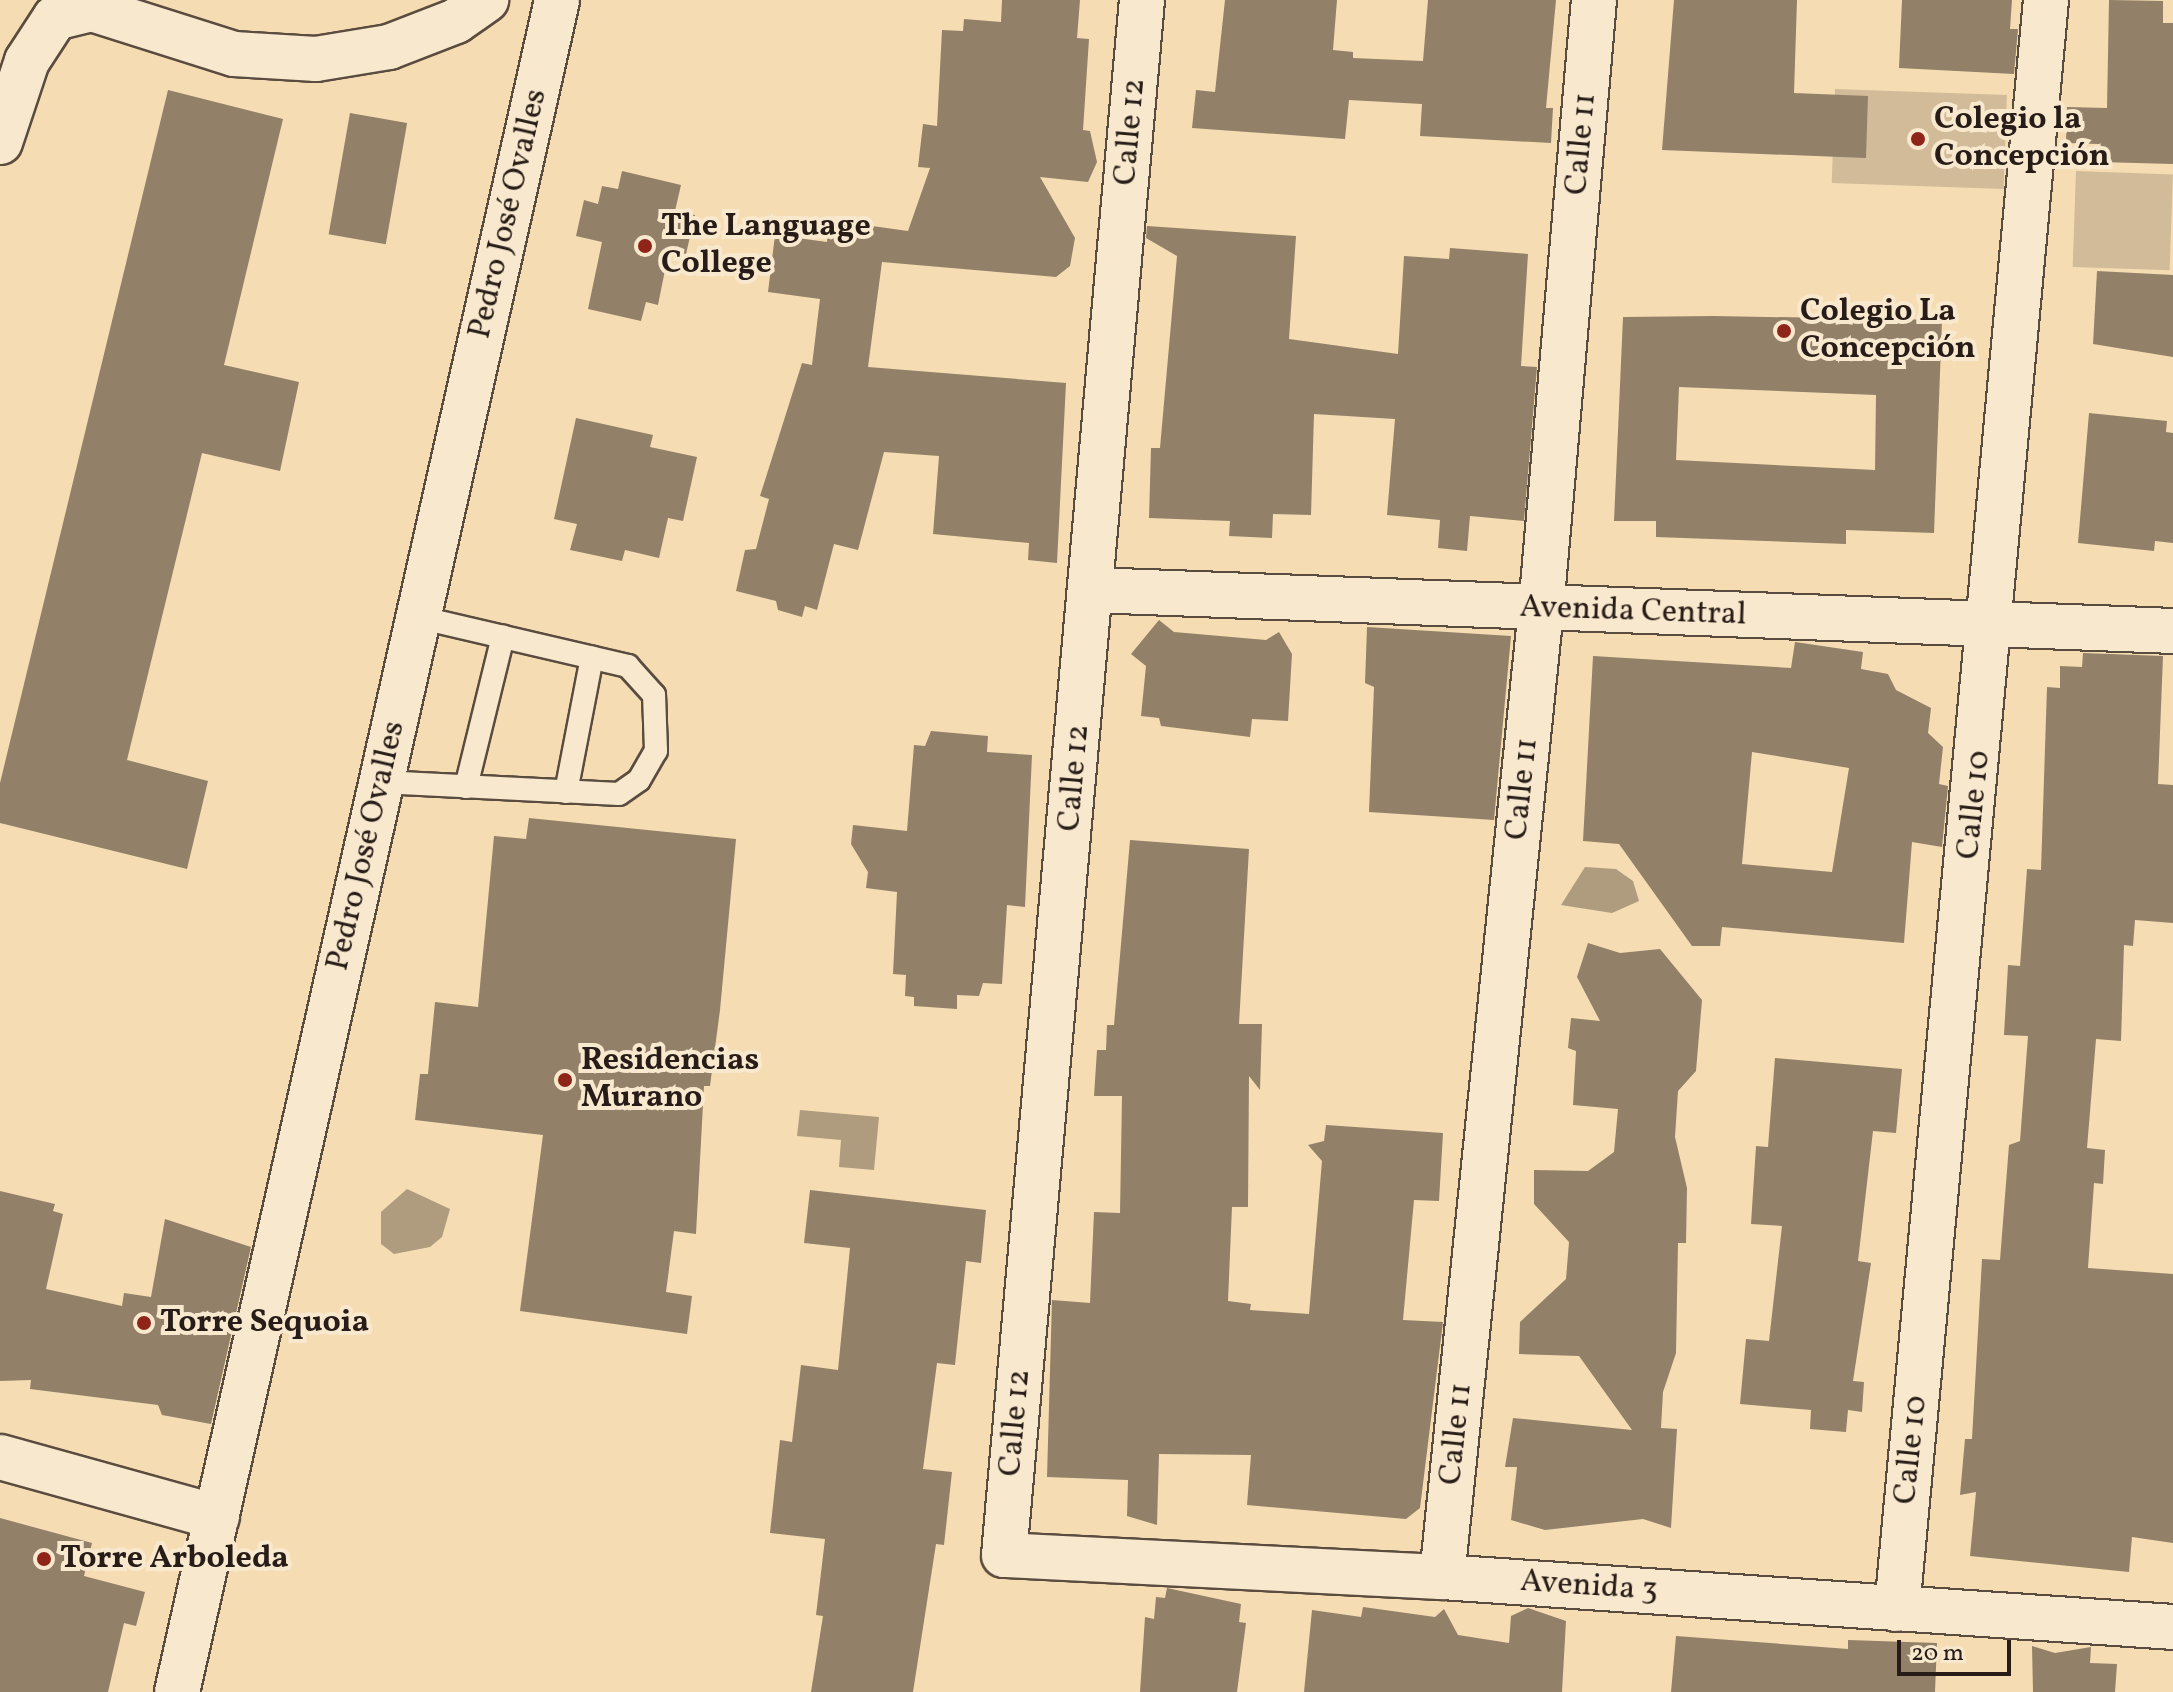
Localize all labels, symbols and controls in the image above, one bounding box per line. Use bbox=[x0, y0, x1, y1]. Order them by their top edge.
street label: Calle 12 bbox=[1107, 77, 1155, 187]
street label: Pedro José Ovalles bbox=[462, 85, 556, 343]
street label: Calle 11 bbox=[1558, 91, 1606, 197]
place label: Colegio la Concepción bbox=[1934, 102, 2110, 177]
marker: Colegio la Concepción bbox=[1909, 130, 1927, 148]
place label: The Language College bbox=[661, 209, 871, 284]
marker: The Language College bbox=[636, 237, 654, 255]
place label: Colegio La Concepción bbox=[1800, 294, 1976, 369]
marker: Colegio La Concepción bbox=[1775, 322, 1793, 340]
street label: Avenida Central bbox=[1519, 589, 1747, 635]
street label: Pedro José Ovalles bbox=[320, 717, 414, 975]
street label: Calle 12 bbox=[1051, 723, 1099, 833]
street label: Calle 11 bbox=[1499, 736, 1547, 842]
street label: Calle 10 bbox=[1950, 749, 2000, 861]
place label: Residencias Murano bbox=[581, 1043, 759, 1118]
marker: Residencias Murano bbox=[556, 1071, 574, 1089]
place label: Torre Sequoia bbox=[160, 1304, 369, 1342]
marker: Torre Sequoia bbox=[135, 1314, 153, 1332]
street label: Calle 12 bbox=[992, 1368, 1040, 1478]
street label: Calle 11 bbox=[1433, 1381, 1481, 1487]
street label: Calle 10 bbox=[1887, 1394, 1937, 1506]
place label: Torre Arboleda bbox=[60, 1540, 289, 1578]
marker: Torre Arboleda bbox=[35, 1550, 53, 1568]
street label: Avenida 3 bbox=[1519, 1563, 1659, 1611]
scale bar bbox=[1901, 1624, 2015, 1674]
text: 20 m bbox=[1911, 1637, 1964, 1671]

